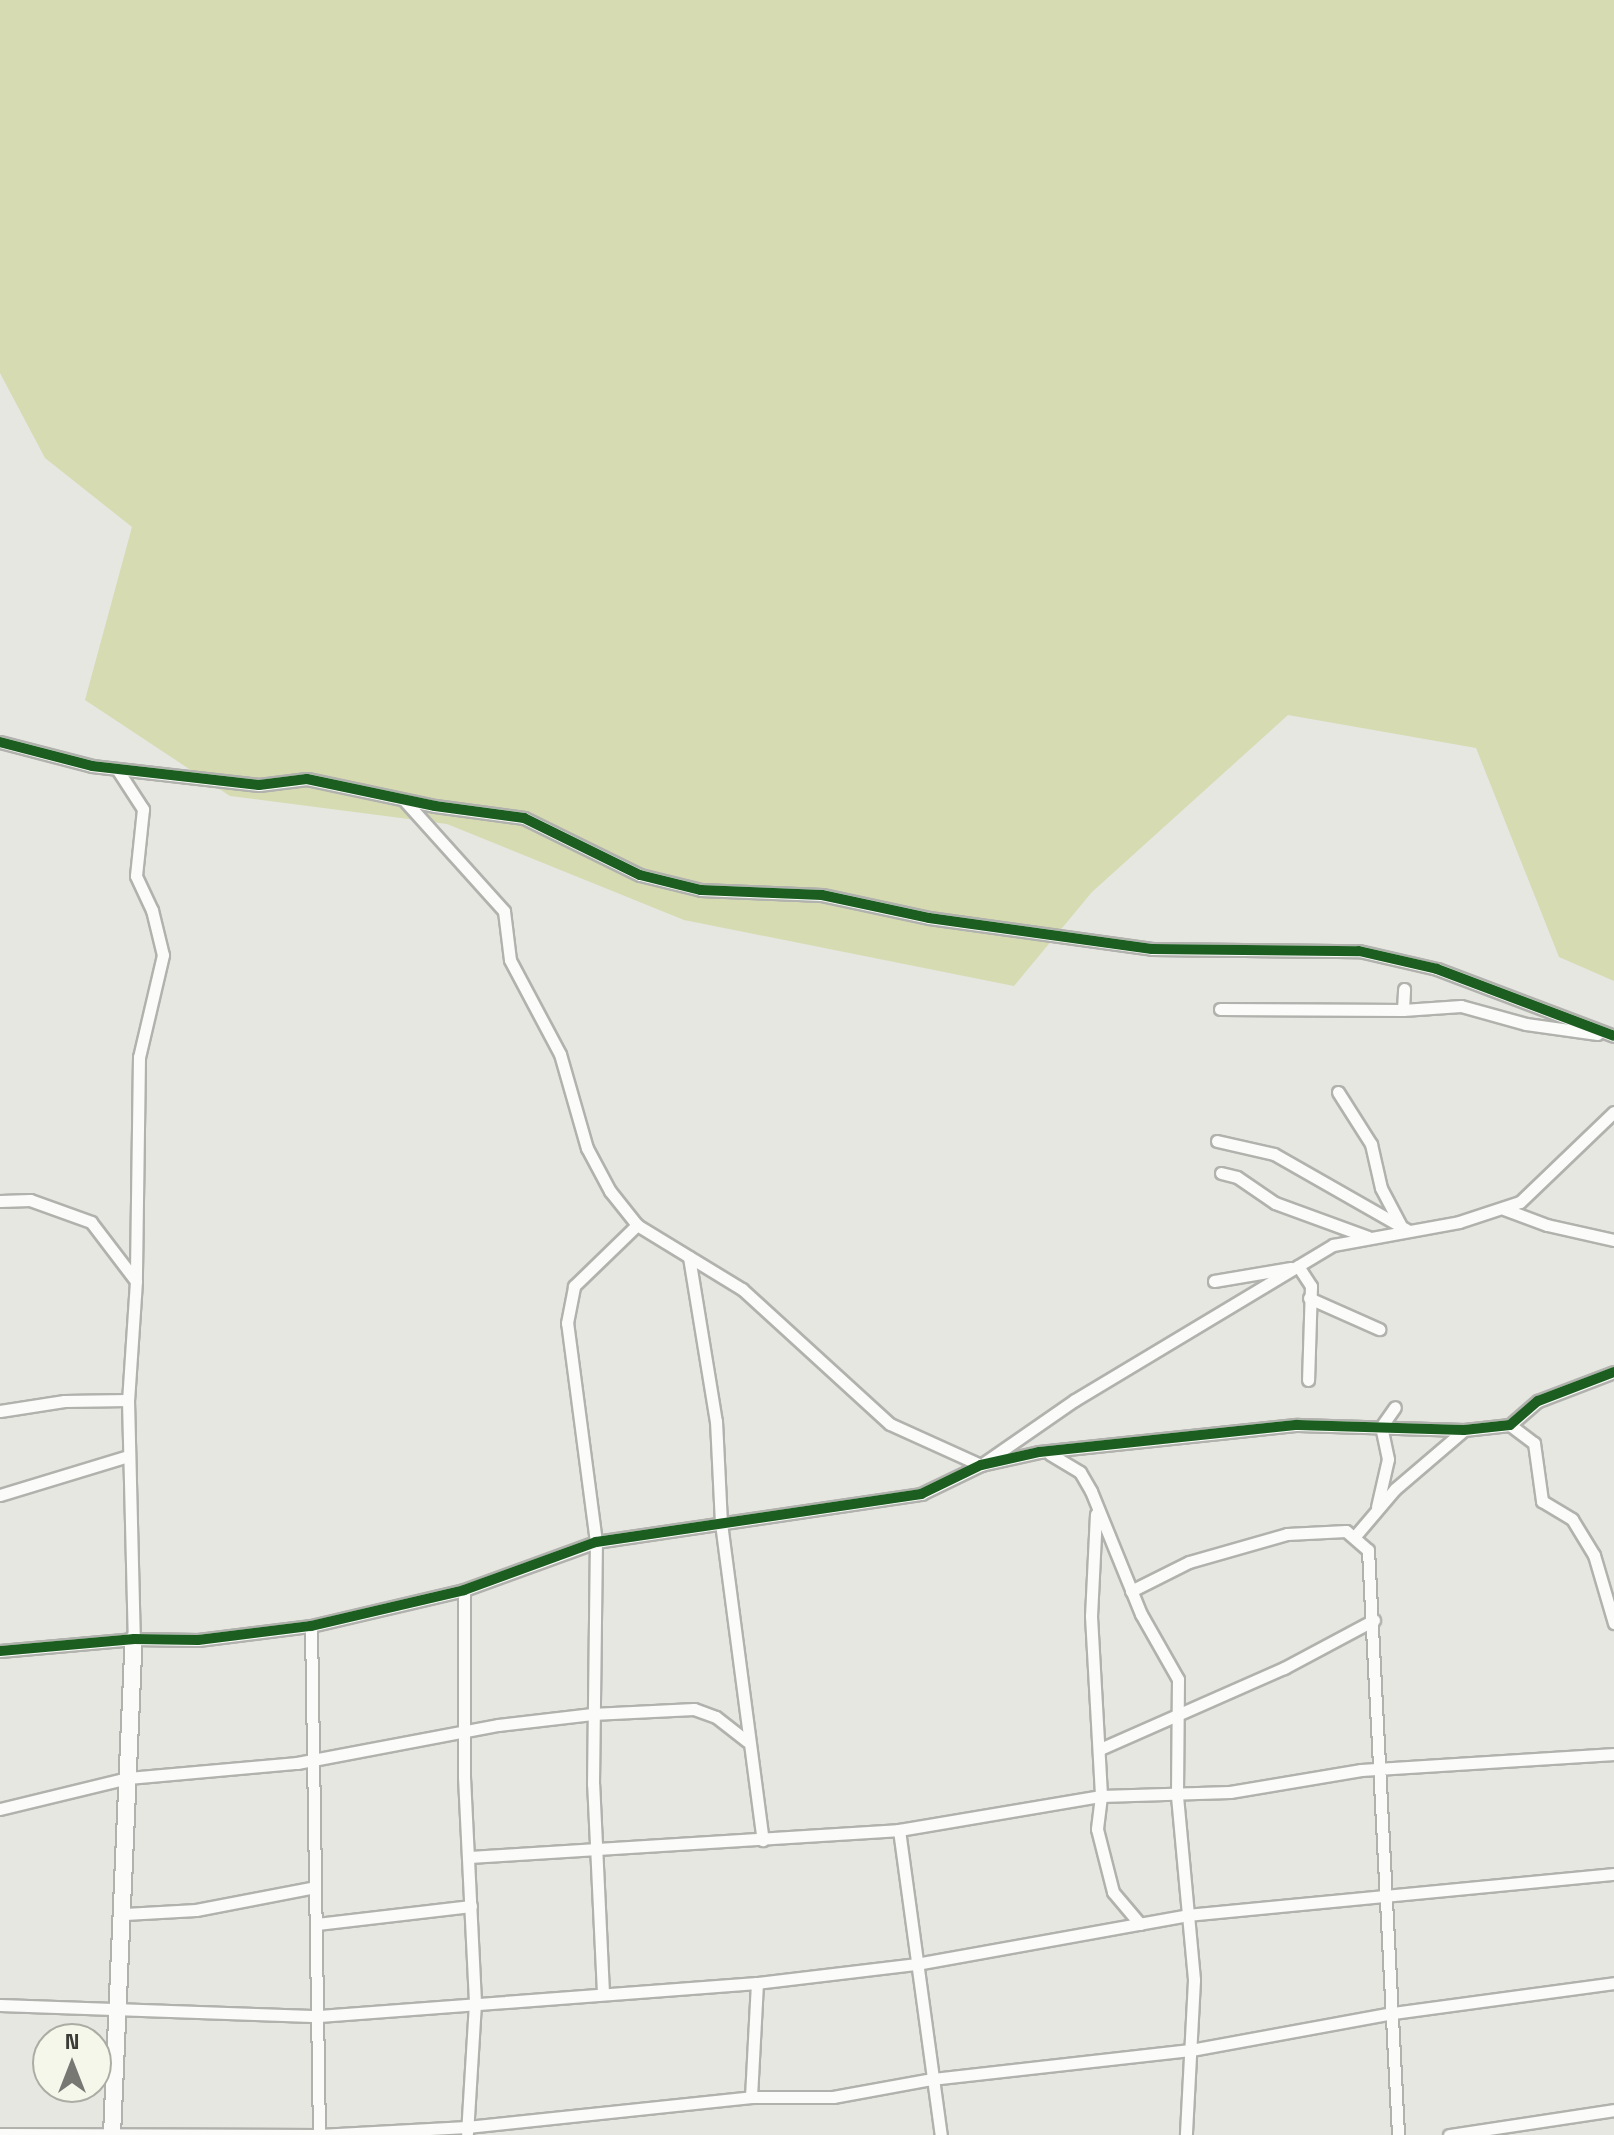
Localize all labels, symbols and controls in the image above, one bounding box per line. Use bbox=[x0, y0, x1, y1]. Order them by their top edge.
north arrow bbox=[32, 2023, 112, 2103]
text: N bbox=[65, 2027, 79, 2055]

